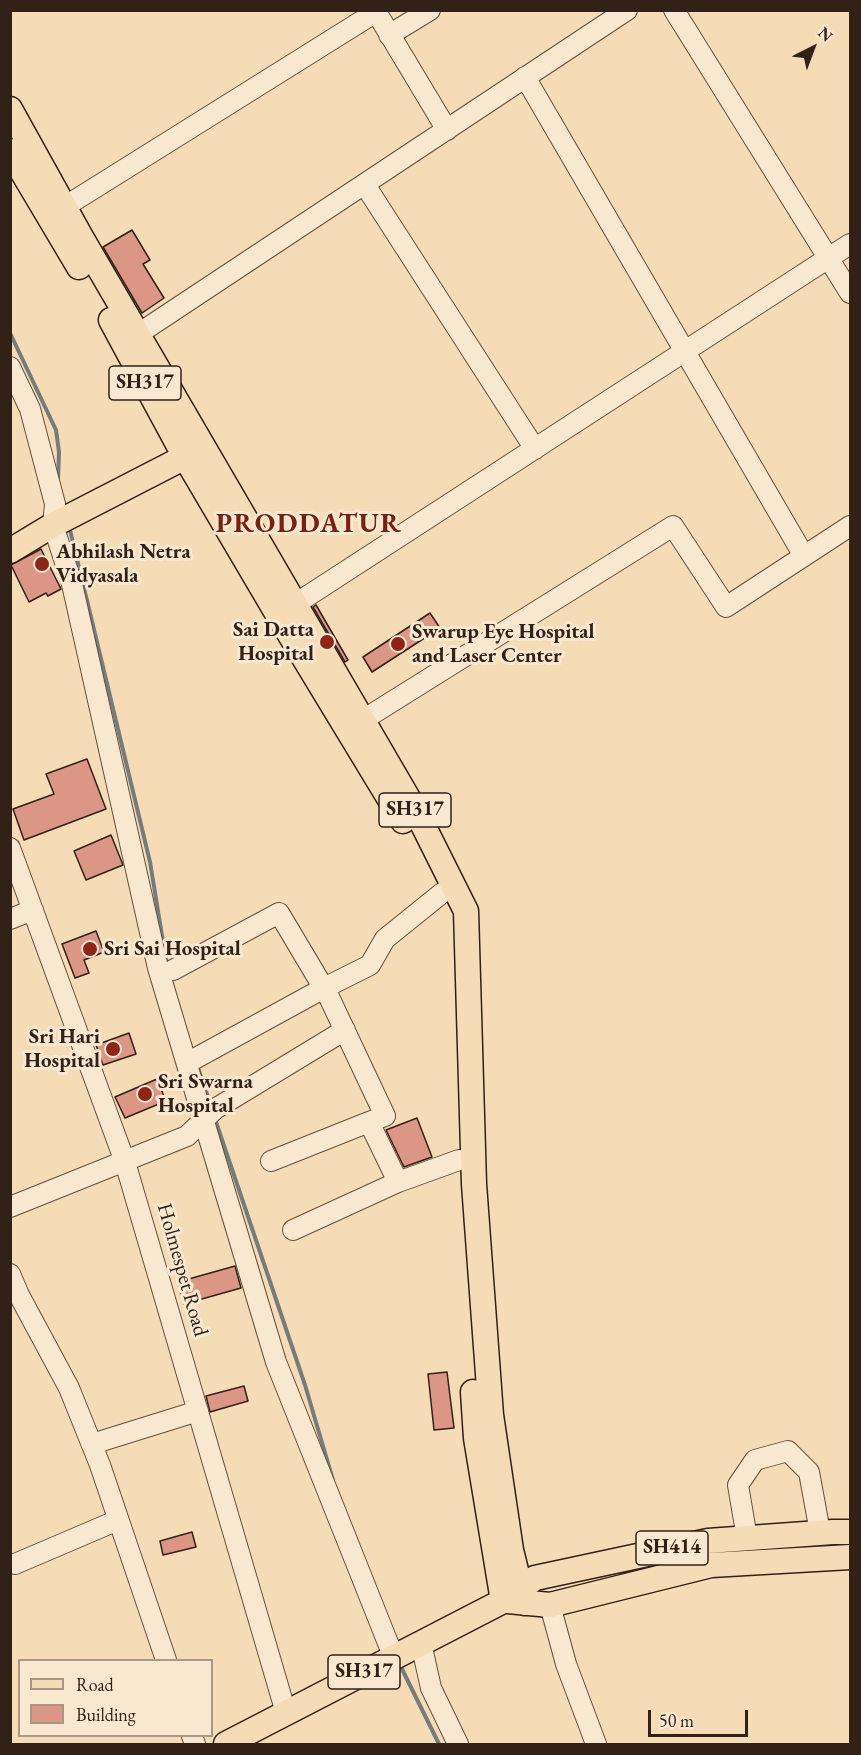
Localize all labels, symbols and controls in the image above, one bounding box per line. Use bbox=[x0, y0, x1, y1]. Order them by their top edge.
north arrow bbox=[783, 18, 843, 78]
text: N bbox=[814, 22, 837, 46]
road number: SH317 bbox=[109, 366, 181, 400]
district label: PRODDATUR bbox=[216, 509, 402, 541]
place label: Abhilash Netra Vidyasala bbox=[56, 539, 191, 589]
marker: Abhilash Netra Vidyasala bbox=[33, 555, 51, 573]
place label: Sai Datta Hospital bbox=[233, 617, 314, 667]
place label: Swarup Eye Hospital and Laser Center bbox=[412, 619, 594, 669]
marker: Sai Datta Hospital bbox=[318, 633, 336, 651]
marker: Swarup Eye Hospital and Laser Center bbox=[389, 635, 407, 653]
road number: SH317 bbox=[379, 793, 451, 827]
place label: Sri Sai Hospital bbox=[104, 936, 241, 962]
marker: Sri Sai Hospital bbox=[81, 940, 99, 958]
place label: Sri Hari Hospital bbox=[24, 1024, 100, 1074]
marker: Sri Hari Hospital bbox=[104, 1040, 122, 1058]
place label: Sri Swarna Hospital bbox=[158, 1069, 253, 1119]
marker: Sri Swarna Hospital bbox=[136, 1085, 154, 1103]
street label: Holmespet Road bbox=[151, 1201, 213, 1339]
road number: SH414 bbox=[636, 1531, 708, 1565]
road number: SH317 bbox=[328, 1655, 400, 1689]
legend bbox=[18, 1659, 213, 1737]
text: Road bbox=[76, 1673, 114, 1696]
scale bar bbox=[651, 1698, 752, 1736]
text: Building bbox=[76, 1703, 136, 1726]
text: 50 m bbox=[659, 1709, 694, 1732]

